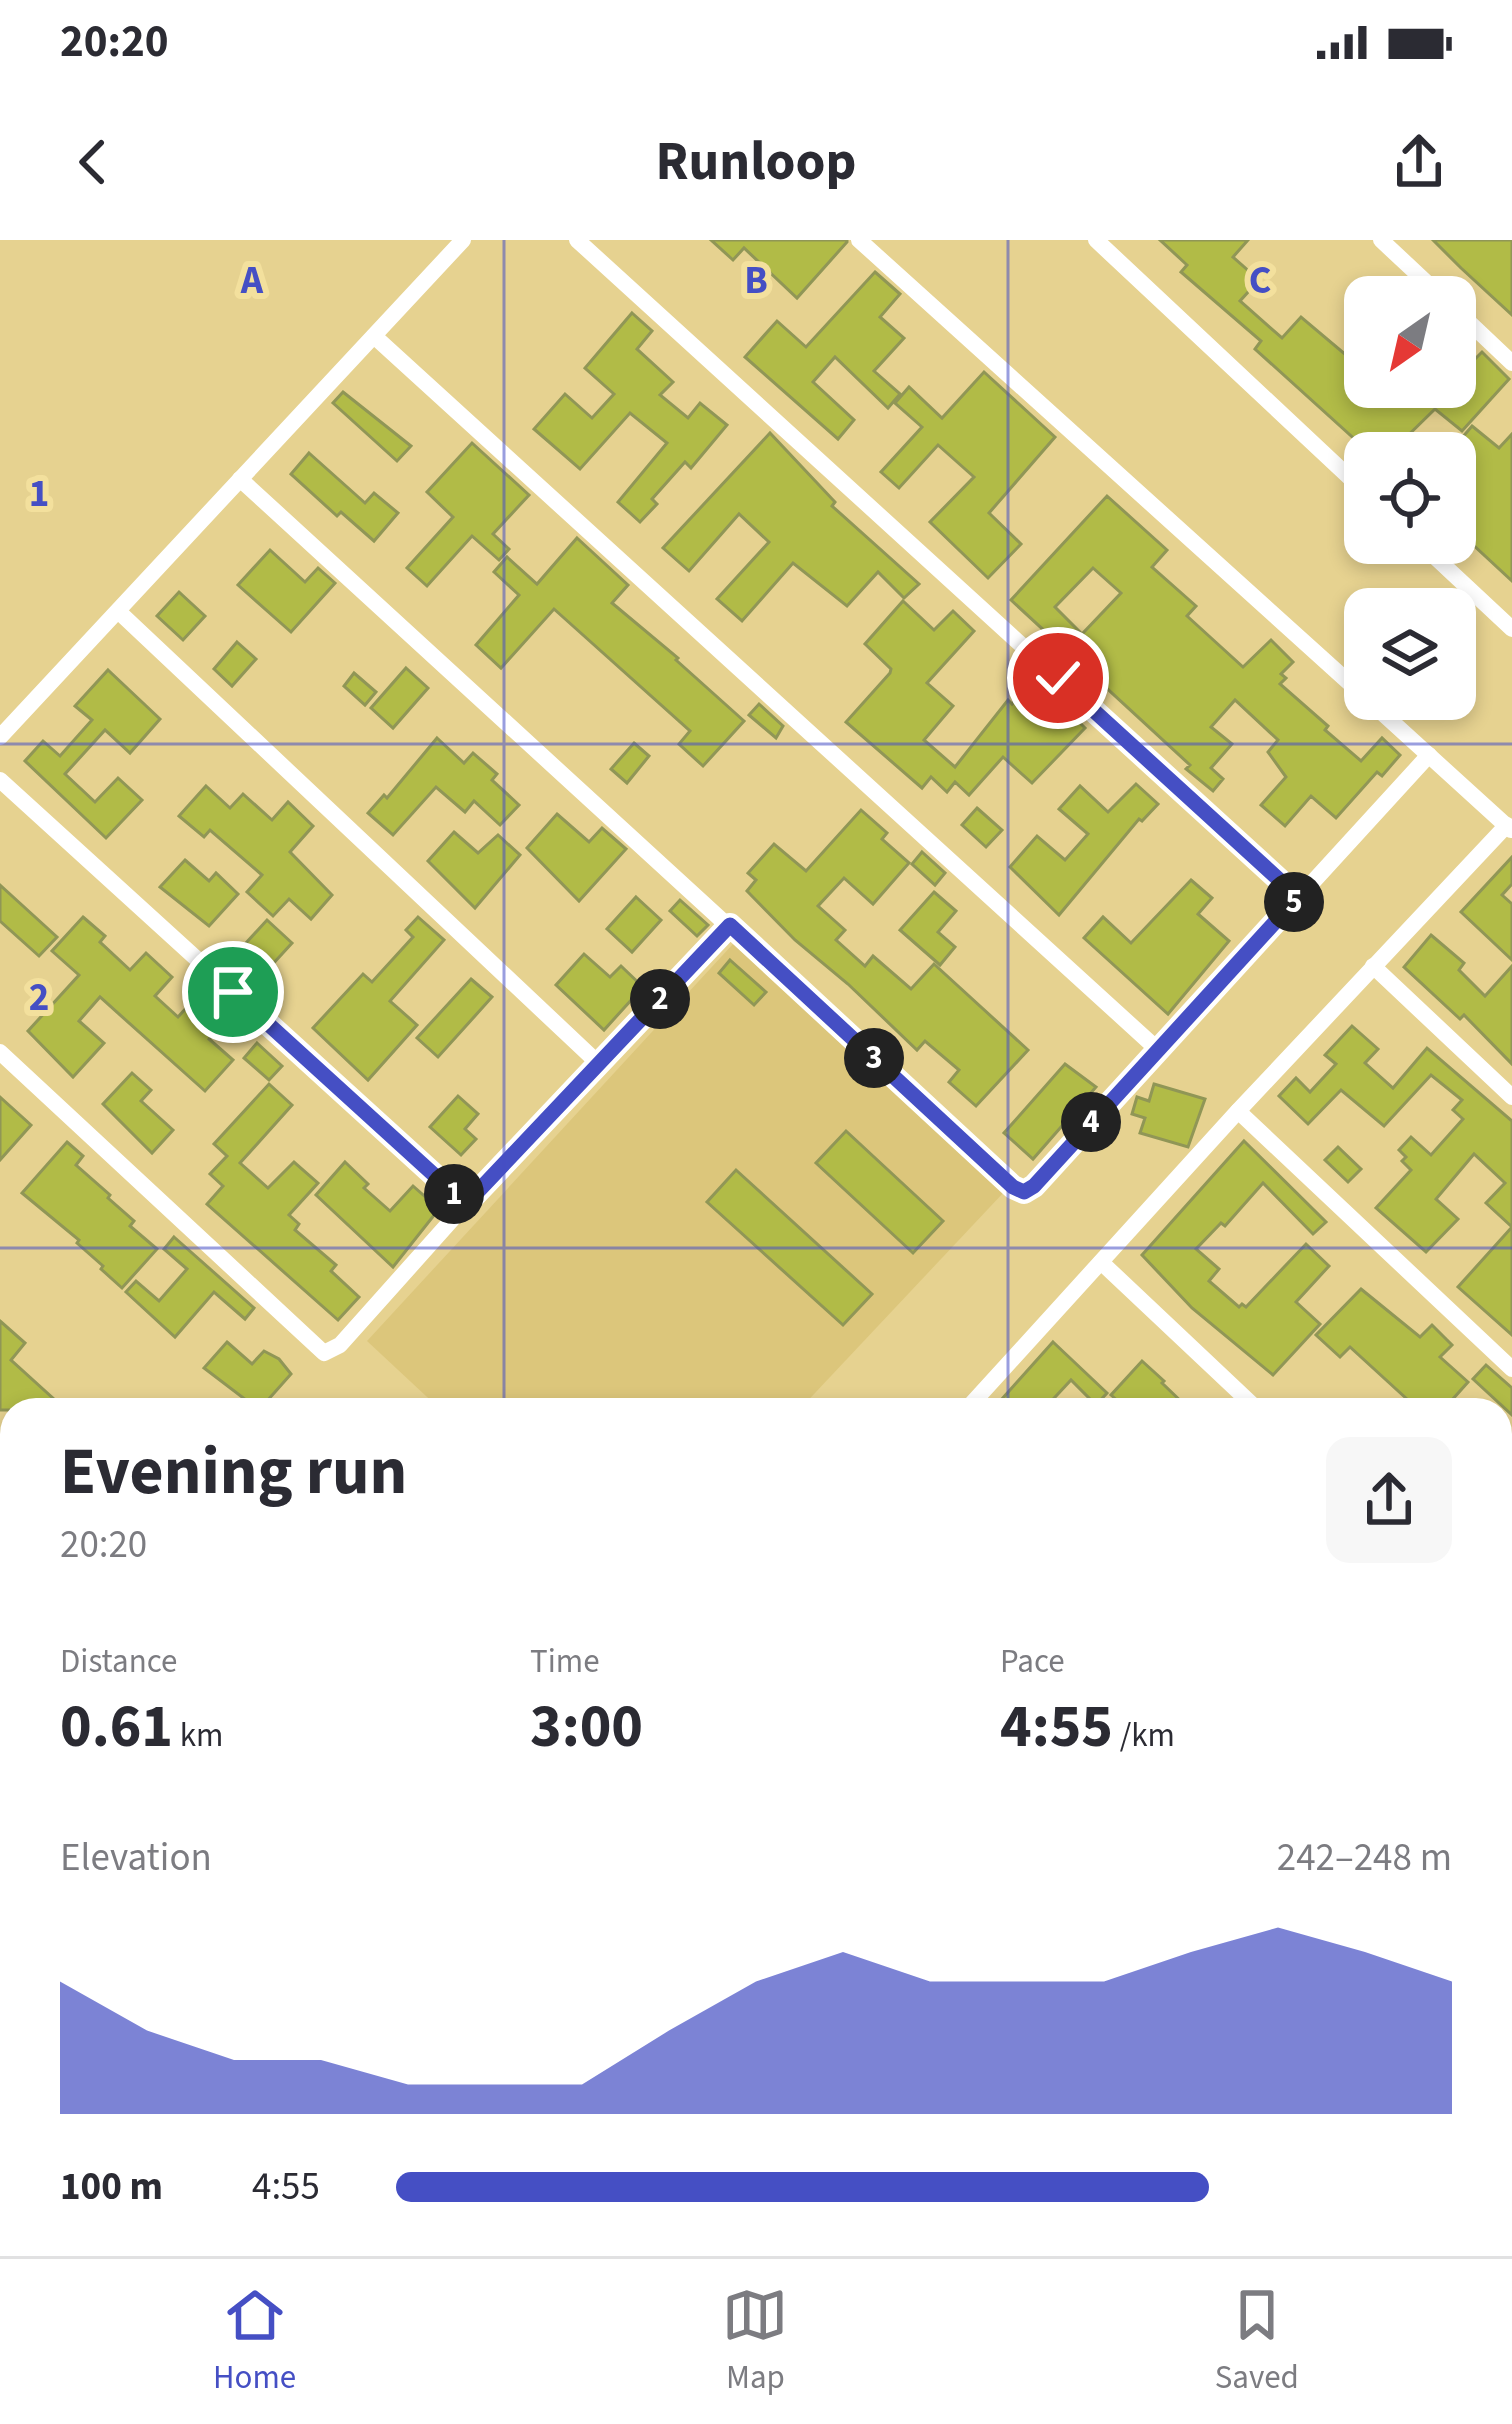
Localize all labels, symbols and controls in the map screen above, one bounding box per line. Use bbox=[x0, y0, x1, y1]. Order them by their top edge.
text: 20:20 bbox=[60, 10, 169, 74]
text: Runloop bbox=[656, 124, 857, 201]
icon: back bbox=[60, 129, 126, 195]
icon: share bbox=[1386, 129, 1452, 195]
text: A bbox=[240, 253, 264, 309]
text: B bbox=[744, 253, 768, 309]
text: C bbox=[1249, 253, 1271, 309]
north arrow bbox=[1344, 276, 1476, 408]
map controls bbox=[1344, 276, 1476, 720]
button: locate bbox=[1344, 432, 1476, 564]
text: 1 bbox=[29, 466, 49, 522]
button: layers bbox=[1344, 588, 1476, 720]
pin bbox=[1007, 627, 1109, 729]
icon: check bbox=[1025, 645, 1091, 711]
pin: 5 bbox=[1264, 872, 1324, 932]
text: 5 bbox=[1285, 878, 1303, 925]
pin bbox=[182, 941, 284, 1043]
icon: arrive bbox=[200, 959, 266, 1025]
pin: 2 bbox=[630, 969, 690, 1029]
text: 2 bbox=[29, 970, 49, 1026]
text: 2 bbox=[651, 975, 669, 1022]
pin: 3 bbox=[844, 1028, 904, 1088]
text: 3 bbox=[865, 1034, 883, 1081]
pin: 4 bbox=[1061, 1092, 1121, 1152]
text: 4 bbox=[1082, 1098, 1100, 1145]
pin: 1 bbox=[424, 1164, 484, 1224]
text: 1 bbox=[445, 1170, 463, 1217]
text: Evening run bbox=[60, 1425, 407, 1519]
button: share bbox=[1326, 1437, 1452, 1563]
text: 20:20 bbox=[60, 1517, 147, 1573]
text: Distance bbox=[60, 1638, 177, 1685]
text: Time bbox=[530, 1638, 600, 1685]
text: Pace bbox=[1000, 1638, 1065, 1685]
text: 0.61 bbox=[60, 1685, 173, 1770]
text: 3:00 bbox=[530, 1685, 643, 1770]
text: 4:55 bbox=[1000, 1685, 1113, 1770]
text: km bbox=[173, 1712, 223, 1759]
text: /km bbox=[1113, 1712, 1175, 1759]
text: Elevation bbox=[60, 1830, 212, 1886]
text: 242–248 m bbox=[1277, 1830, 1452, 1886]
text: 100 m bbox=[60, 2159, 163, 2215]
text: 4:55 bbox=[252, 2159, 320, 2215]
tab: Home bbox=[213, 2282, 296, 2401]
tab: Map bbox=[722, 2282, 788, 2401]
tab: Saved bbox=[1215, 2282, 1299, 2401]

